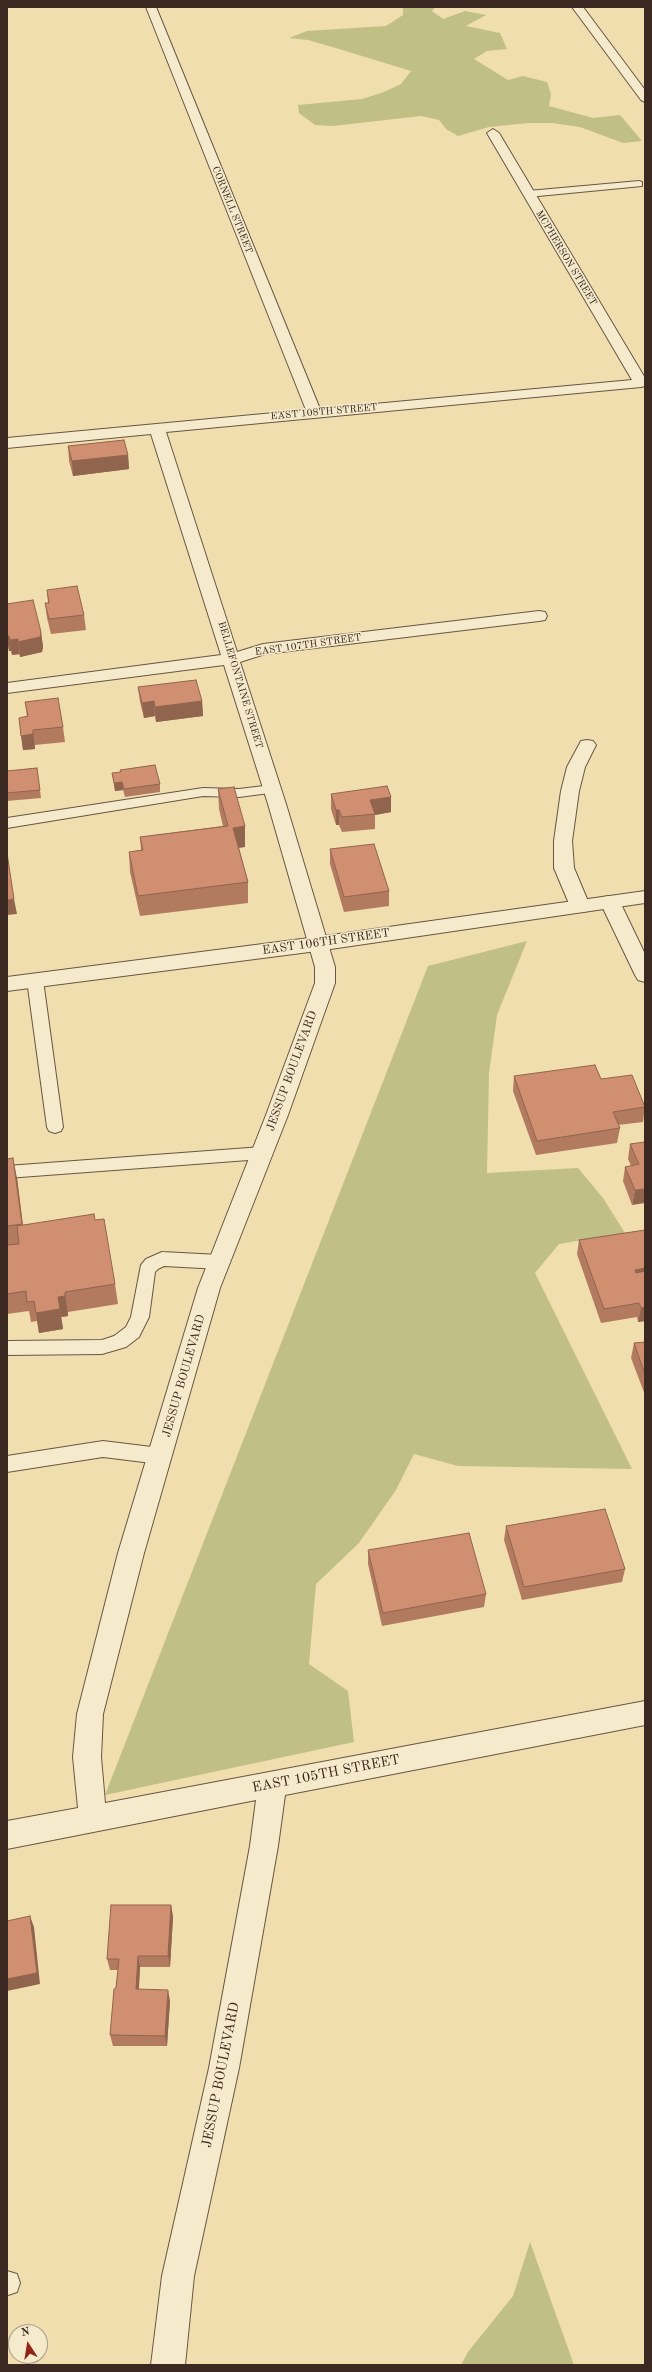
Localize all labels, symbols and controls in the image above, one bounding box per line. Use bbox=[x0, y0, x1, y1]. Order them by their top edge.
street label: CORNELL STREET bbox=[209, 165, 255, 255]
street label: MCPHERSON STREET bbox=[533, 208, 599, 308]
street label: EAST 108TH STREET bbox=[270, 401, 378, 423]
street label: BELLEFONTAINE STREET bbox=[215, 620, 265, 750]
street label: EAST 107TH STREET bbox=[254, 632, 362, 658]
street label: EAST 106TH STREET bbox=[261, 926, 391, 958]
street label: JESSUP BOULEVARD bbox=[264, 1009, 320, 1133]
street label: JESSUP BOULEVARD bbox=[160, 1313, 208, 1439]
street label: EAST 105TH STREET bbox=[251, 1751, 401, 1797]
street label: JESSUP BOULEVARD bbox=[199, 2001, 243, 2149]
north arrow bbox=[8, 2324, 48, 2364]
text: N bbox=[20, 2326, 31, 2339]

